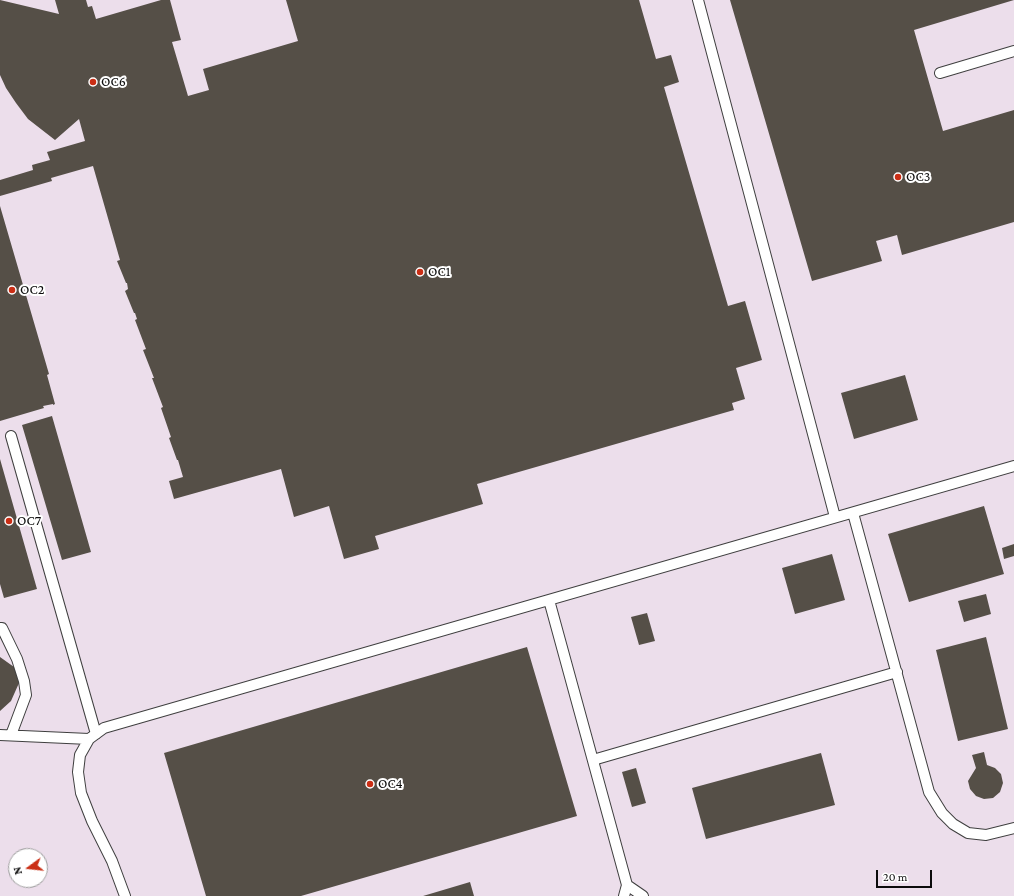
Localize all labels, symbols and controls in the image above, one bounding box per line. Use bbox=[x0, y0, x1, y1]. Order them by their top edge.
place label: OC6 bbox=[101, 74, 126, 90]
marker: OC6 bbox=[88, 77, 98, 87]
place label: OC3 bbox=[906, 169, 930, 185]
marker: OC3 bbox=[893, 172, 903, 182]
place label: OC1 bbox=[428, 264, 450, 280]
marker: OC1 bbox=[415, 267, 425, 277]
place label: OC2 bbox=[20, 282, 44, 298]
marker: OC2 bbox=[7, 285, 17, 295]
place label: OC7 bbox=[17, 513, 41, 529]
marker: OC7 bbox=[4, 516, 14, 526]
place label: OC4 bbox=[378, 776, 403, 792]
marker: OC4 bbox=[365, 779, 375, 789]
north arrow bbox=[8, 848, 48, 888]
scale bar bbox=[878, 862, 934, 888]
text: N bbox=[11, 866, 24, 876]
text: 20 m bbox=[883, 870, 907, 884]

